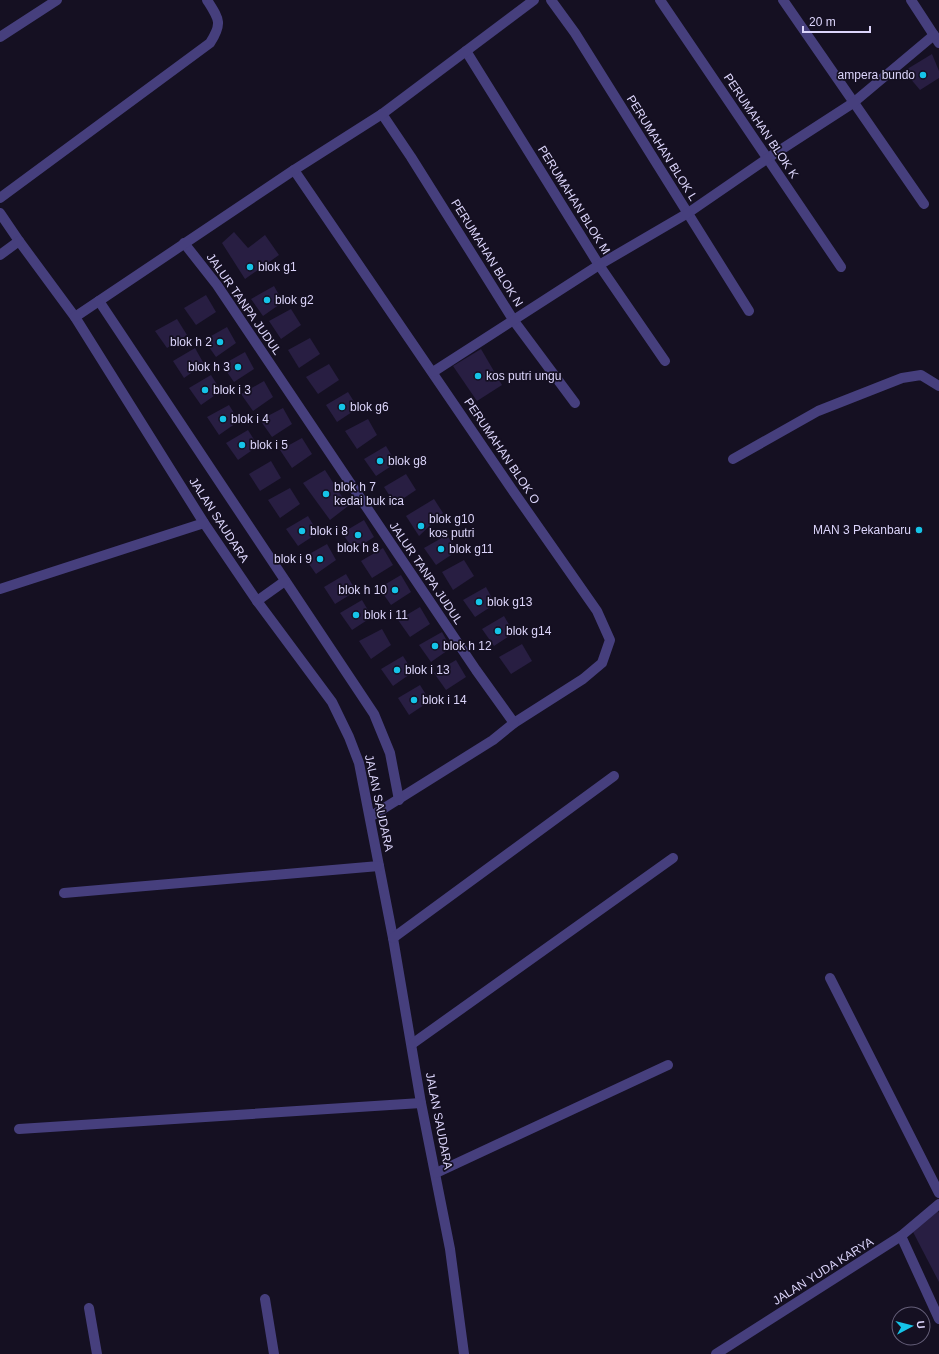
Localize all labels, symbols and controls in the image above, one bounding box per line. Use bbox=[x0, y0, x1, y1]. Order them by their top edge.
scale bar bbox=[803, 8, 870, 34]
text: 20 m bbox=[809, 15, 836, 29]
place label: ampera bundo bbox=[838, 68, 915, 82]
marker: ampera bundo bbox=[918, 70, 928, 80]
street label: PERUMAHAN BLOK K bbox=[721, 71, 801, 181]
street label: PERUMAHAN BLOK L bbox=[624, 93, 700, 204]
street label: PERUMAHAN BLOK M bbox=[535, 143, 613, 257]
street label: PERUMAHAN BLOK N bbox=[448, 197, 526, 309]
street label: JALUR TANPA JUDUL bbox=[204, 251, 285, 358]
place label: blok g1 bbox=[258, 260, 297, 274]
marker: blok g1 bbox=[245, 262, 255, 272]
place label: blok g2 bbox=[275, 293, 314, 307]
marker: blok g2 bbox=[262, 295, 272, 305]
place label: blok h 2 bbox=[170, 335, 212, 349]
marker: blok h 2 bbox=[215, 337, 225, 347]
place label: blok h 3 bbox=[188, 360, 230, 374]
marker: blok h 3 bbox=[233, 362, 243, 372]
place label: kos putri ungu bbox=[486, 369, 561, 383]
marker: kos putri ungu bbox=[473, 371, 483, 381]
place label: blok i 3 bbox=[213, 383, 251, 397]
marker: blok i 3 bbox=[200, 385, 210, 395]
street label: PERUMAHAN BLOK O bbox=[461, 395, 543, 507]
place label: blok g6 bbox=[350, 400, 389, 414]
marker: blok g6 bbox=[337, 402, 347, 412]
place label: blok i 4 bbox=[231, 412, 269, 426]
marker: blok i 4 bbox=[218, 414, 228, 424]
place label: blok i 5 bbox=[250, 438, 288, 452]
marker: blok i 5 bbox=[237, 440, 247, 450]
place label: blok g8 bbox=[388, 454, 427, 468]
marker: blok g8 bbox=[375, 456, 385, 466]
street label: JALAN SAUDARA bbox=[186, 475, 252, 565]
place label: blok h 7 kedai buk ica bbox=[334, 480, 404, 508]
marker: blok h 7 kedai buk ica bbox=[321, 489, 331, 499]
place label: blok g10 kos putri bbox=[429, 512, 475, 540]
street label: JALUR TANPA JUDUL bbox=[386, 519, 466, 627]
marker: blok g10 kos putri bbox=[416, 521, 426, 531]
place label: MAN 3 Pekanbaru bbox=[813, 523, 911, 537]
place label: blok i 8 bbox=[310, 524, 348, 538]
marker: MAN 3 Pekanbaru bbox=[914, 525, 924, 535]
marker: blok i 8 bbox=[297, 526, 307, 536]
marker: blok h 8 bbox=[353, 530, 363, 540]
place label: blok h 8 bbox=[337, 541, 379, 555]
place label: blok g11 bbox=[449, 542, 494, 556]
marker: blok g11 bbox=[436, 544, 446, 554]
place label: blok i 9 bbox=[274, 552, 312, 566]
marker: blok i 9 bbox=[315, 554, 325, 564]
place label: blok h 10 bbox=[338, 583, 387, 597]
marker: blok h 10 bbox=[390, 585, 400, 595]
place label: blok g13 bbox=[487, 595, 533, 609]
marker: blok g13 bbox=[474, 597, 484, 607]
place label: blok i 11 bbox=[364, 608, 408, 622]
marker: blok i 11 bbox=[351, 610, 361, 620]
place label: blok g14 bbox=[506, 624, 552, 638]
marker: blok g14 bbox=[493, 626, 503, 636]
place label: blok h 12 bbox=[443, 639, 492, 653]
marker: blok h 12 bbox=[430, 641, 440, 651]
place label: blok i 13 bbox=[405, 663, 450, 677]
marker: blok i 13 bbox=[392, 665, 402, 675]
place label: blok i 14 bbox=[422, 693, 467, 707]
marker: blok i 14 bbox=[409, 695, 419, 705]
street label: JALAN SAUDARA bbox=[362, 753, 396, 853]
street label: JALAN SAUDARA bbox=[423, 1071, 455, 1171]
street label: JALAN YUDA KARYA bbox=[770, 1234, 876, 1308]
north arrow bbox=[891, 1306, 931, 1346]
text: U bbox=[914, 1320, 927, 1330]

